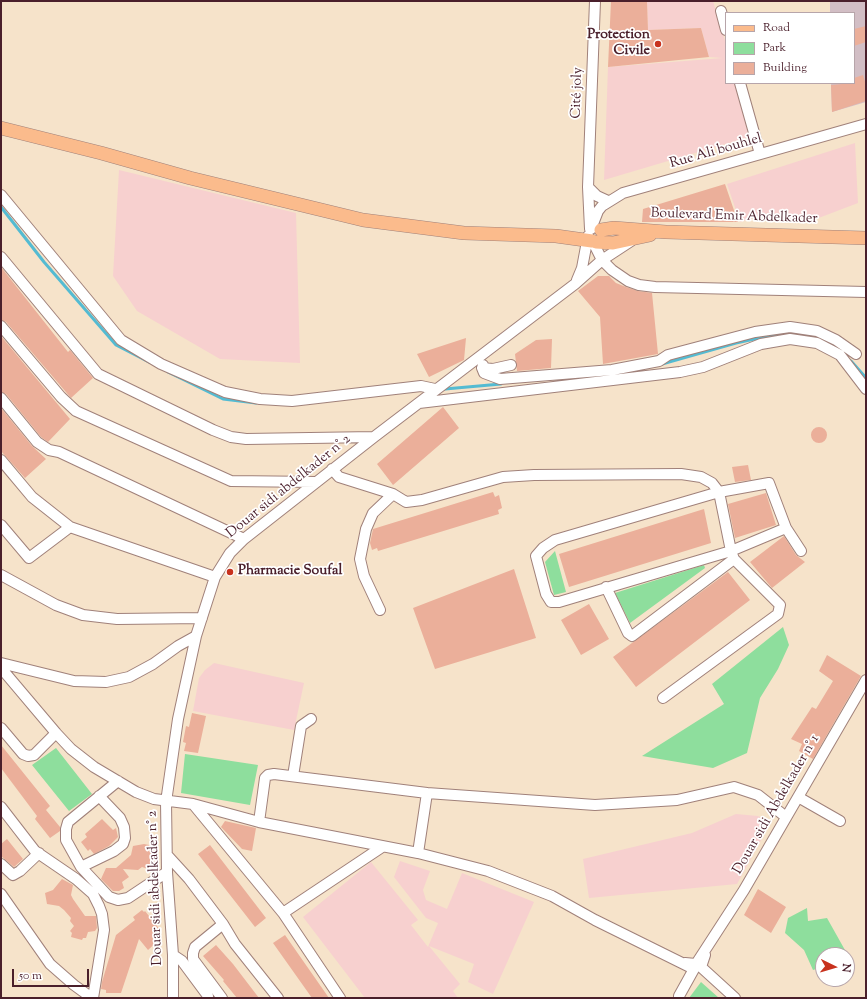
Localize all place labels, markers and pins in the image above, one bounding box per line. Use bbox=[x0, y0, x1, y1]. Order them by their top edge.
place label: Protection Civile bbox=[587, 28, 650, 60]
marker: Protection Civile bbox=[653, 39, 663, 49]
place label: Pharmacie Soufal bbox=[238, 564, 342, 580]
marker: Pharmacie Soufal bbox=[225, 567, 235, 577]

